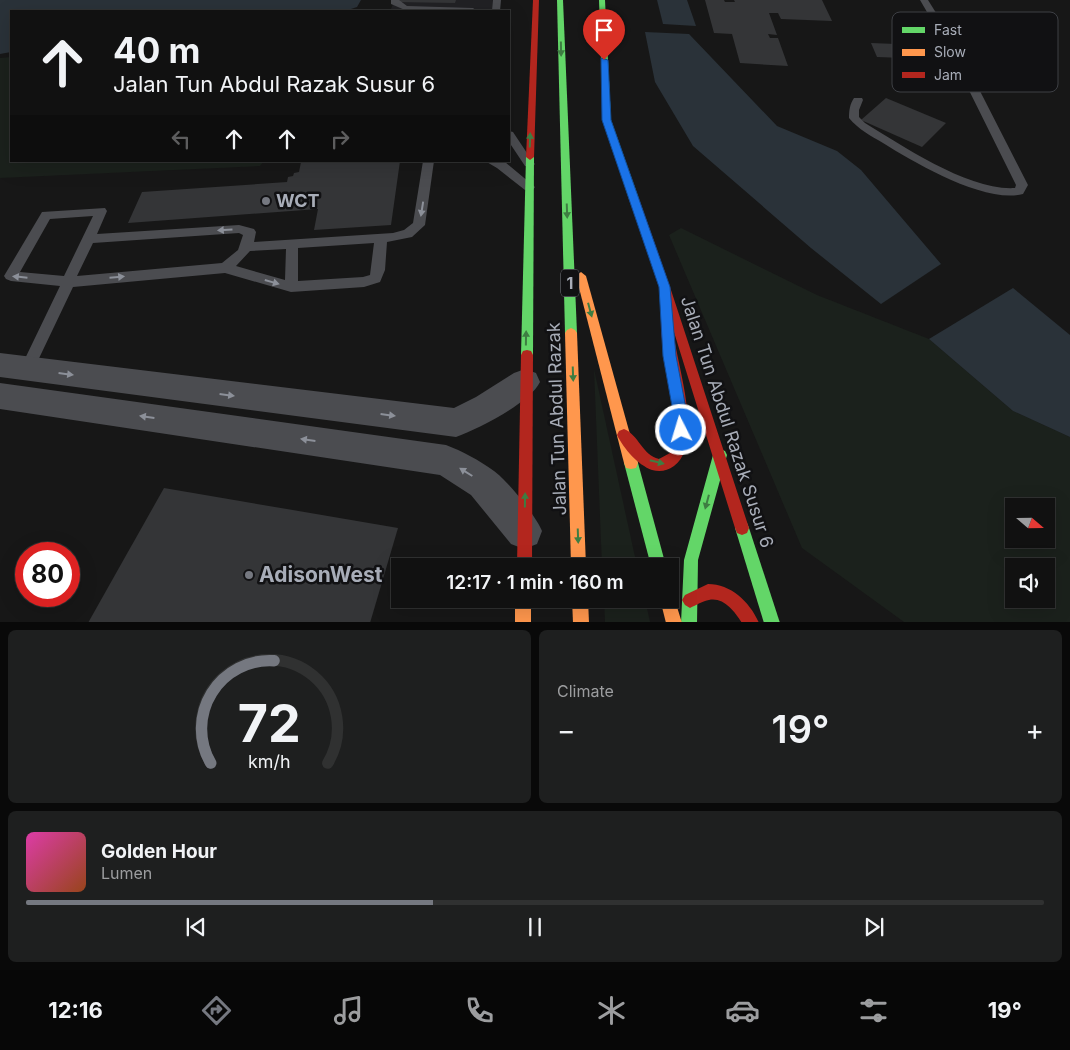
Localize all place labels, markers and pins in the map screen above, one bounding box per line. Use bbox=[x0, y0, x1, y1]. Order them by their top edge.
pin bbox=[583, 9, 625, 60]
place label: WCT bbox=[276, 190, 320, 211]
marker: WCT bbox=[260, 195, 272, 207]
place label: AdisonWest bbox=[259, 562, 383, 587]
marker: AdisonWest bbox=[243, 569, 255, 581]

